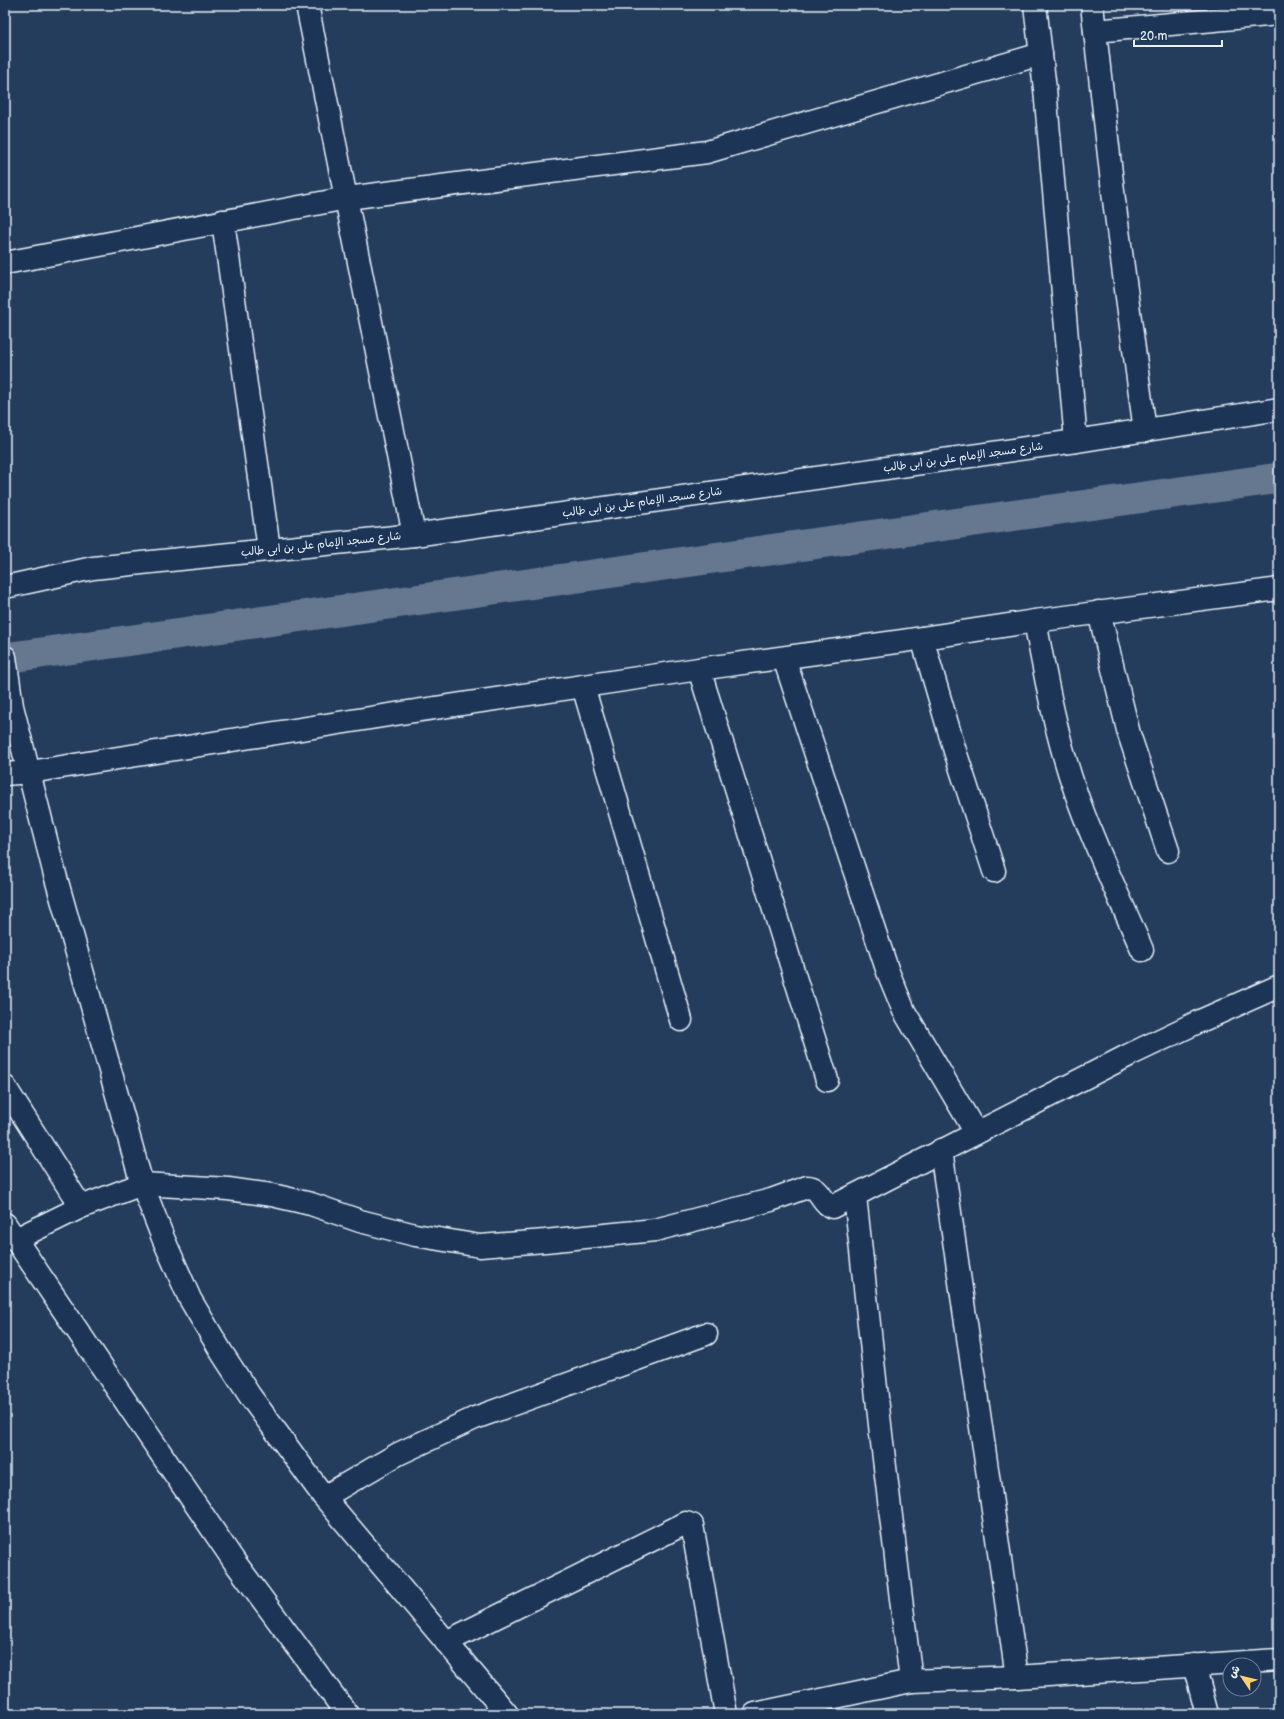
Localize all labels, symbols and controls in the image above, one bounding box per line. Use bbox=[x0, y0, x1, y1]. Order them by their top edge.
scale bar bbox=[1134, 22, 1222, 48]
text: 20 m bbox=[1140, 29, 1167, 44]
street label: شارع مسجد الإمام على بن ابى طالب bbox=[882, 439, 1044, 477]
street label: شارع مسجد الإمام على بن ابى طالب bbox=[561, 484, 723, 522]
street label: شارع مسجد الإمام على بن ابى طالب bbox=[240, 529, 402, 561]
north arrow bbox=[1222, 1657, 1262, 1697]
text: ش bbox=[1225, 1663, 1243, 1680]

